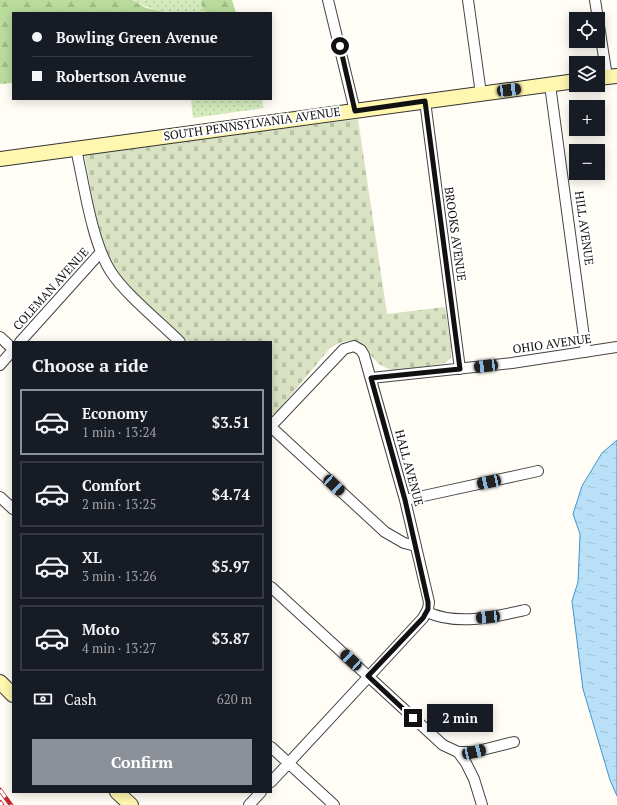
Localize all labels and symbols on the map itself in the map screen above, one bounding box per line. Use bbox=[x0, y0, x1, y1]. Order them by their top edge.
route start bbox=[331, 37, 349, 55]
car bbox=[496, 83, 522, 97]
street label: SOUTH PENNSYLVANIA AVENUE bbox=[162, 104, 341, 143]
street label: BROOKS AVENUE bbox=[441, 186, 470, 282]
street label: HILL AVENUE bbox=[572, 190, 597, 266]
street label: COLEMAN AVENUE bbox=[10, 244, 92, 333]
street label: OHIO AVENUE bbox=[512, 331, 592, 356]
car bbox=[473, 359, 499, 373]
street label: HALL AVENUE bbox=[392, 428, 427, 508]
car bbox=[321, 472, 347, 498]
car bbox=[476, 474, 502, 490]
car bbox=[476, 610, 500, 624]
car bbox=[338, 647, 364, 673]
callout: 2 min bbox=[427, 704, 493, 732]
route end bbox=[404, 709, 422, 727]
car bbox=[461, 743, 487, 761]

